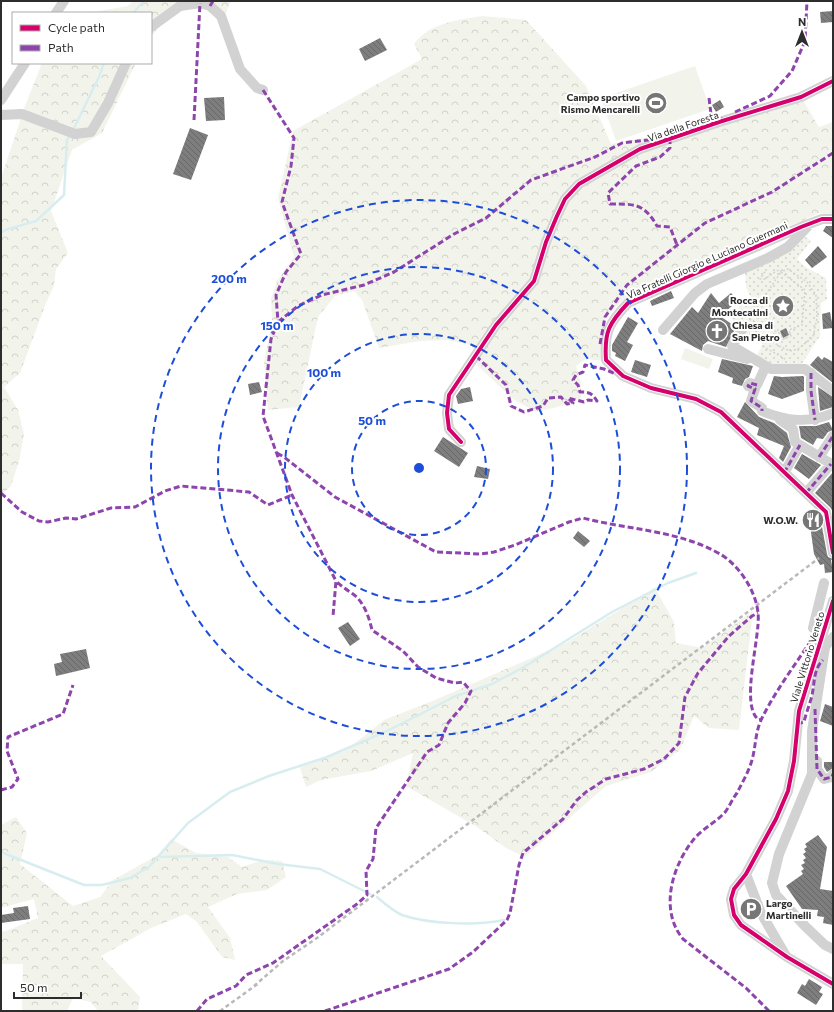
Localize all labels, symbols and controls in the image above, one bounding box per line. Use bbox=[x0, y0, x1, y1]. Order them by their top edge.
legend bbox=[12, 12, 152, 64]
north arrow bbox=[782, 12, 822, 52]
text: N bbox=[798, 15, 806, 28]
text: Cycle path bbox=[48, 20, 105, 34]
text: Path bbox=[48, 40, 74, 54]
sports icon: Campo sportivo Rismo Mencarelli bbox=[643, 90, 669, 116]
place label: Campo sportivo Rismo Mencarelli bbox=[561, 91, 640, 115]
street label: Via della Foresta bbox=[646, 108, 720, 144]
street label: Via Fratelli Giorgio e Luciano Guermani bbox=[625, 219, 789, 301]
text: 200 m bbox=[211, 271, 247, 285]
place icon: Rocca di Montecatini bbox=[770, 293, 796, 319]
place label: Rocca di Montecatini bbox=[712, 294, 768, 318]
text: 150 m bbox=[260, 318, 294, 332]
church icon: Chiesa di San Pietro bbox=[704, 318, 730, 344]
place label: Chiesa di San Pietro bbox=[732, 319, 780, 343]
text: 100 m bbox=[307, 365, 341, 379]
text: 50 m bbox=[358, 413, 386, 427]
centre of rings bbox=[412, 461, 426, 475]
restaurant icon: W.O.W. bbox=[800, 507, 826, 533]
place label: W.O.W. bbox=[763, 514, 798, 526]
street label: Viale Vittorio Veneto bbox=[787, 610, 827, 704]
parking icon: Largo Martinelli bbox=[738, 896, 764, 922]
place label: Largo Martinelli bbox=[766, 897, 811, 921]
scale bar bbox=[14, 974, 81, 1000]
text: 50 m bbox=[20, 980, 48, 994]

